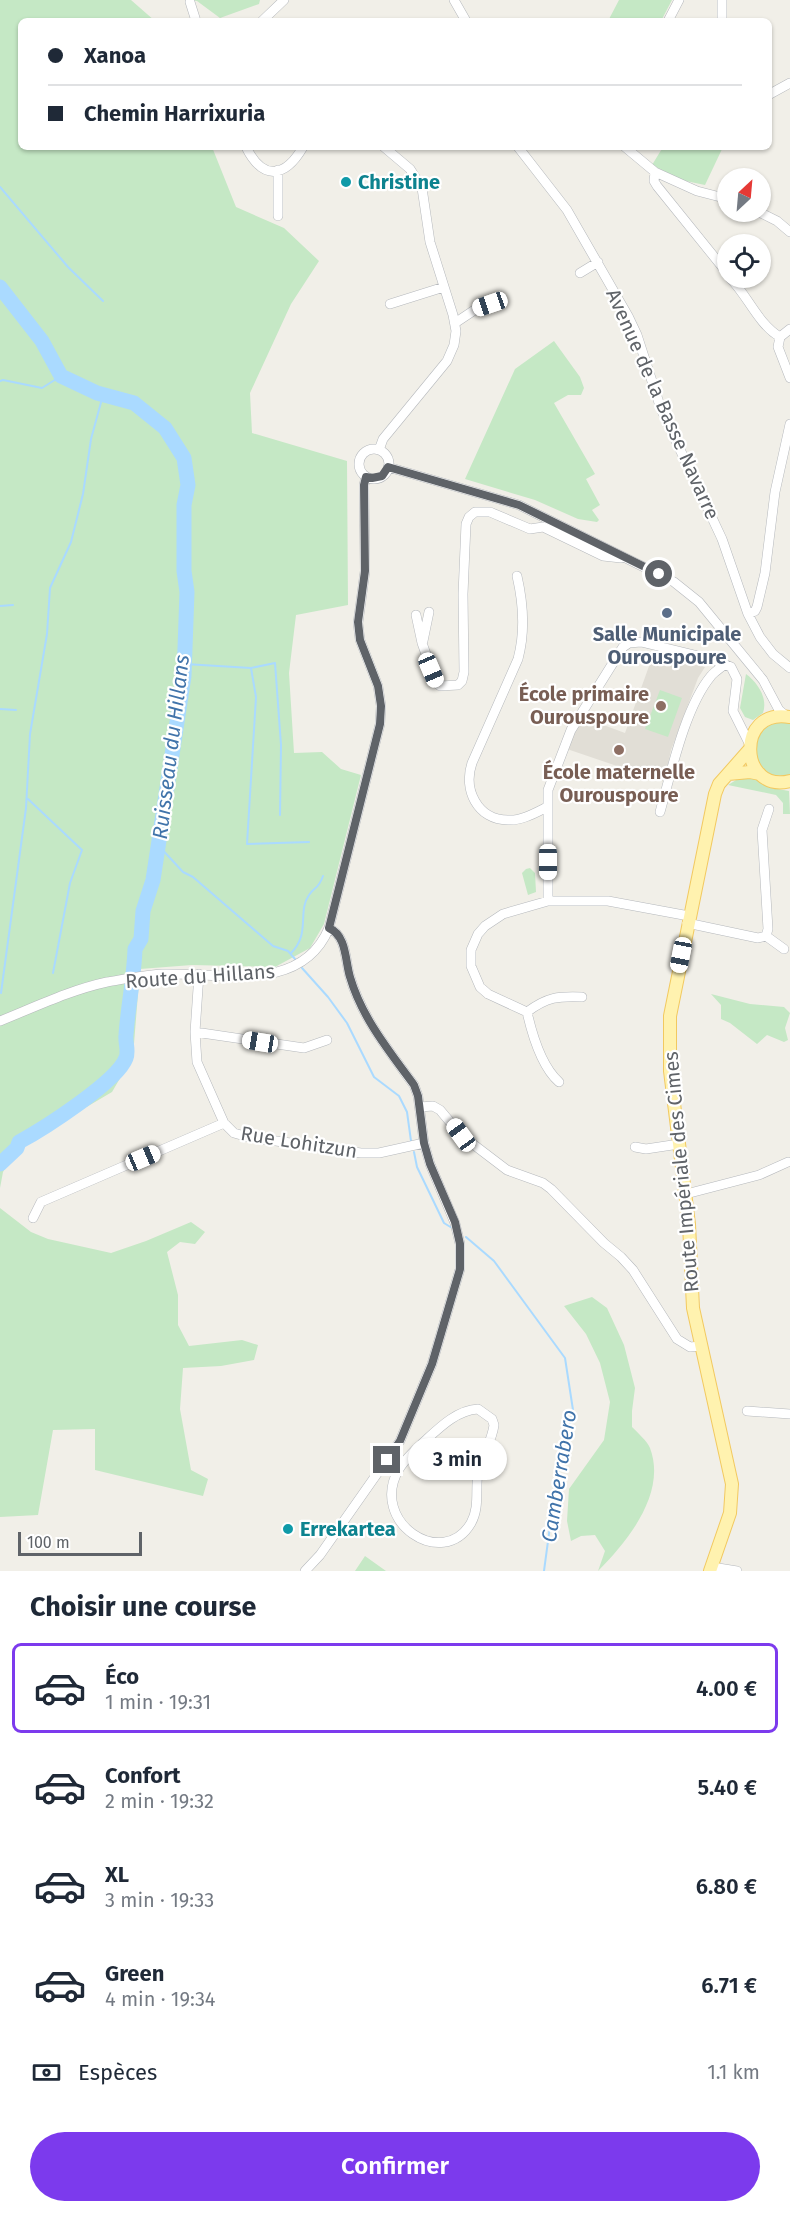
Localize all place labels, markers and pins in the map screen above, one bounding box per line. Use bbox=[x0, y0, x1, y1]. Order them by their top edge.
place label: Christine bbox=[358, 170, 440, 194]
marker: Christine bbox=[339, 175, 353, 189]
marker: Salle Municipale Ourouspoure bbox=[660, 606, 674, 620]
place label: Salle Municipale Ourouspoure bbox=[593, 622, 741, 669]
place label: École primaire Ourouspoure bbox=[519, 681, 649, 729]
marker: École primaire Ourouspoure bbox=[654, 699, 668, 713]
marker: École maternelle Ourouspoure bbox=[612, 743, 626, 757]
place label: École maternelle Ourouspoure bbox=[543, 759, 695, 807]
place label: Errekartea bbox=[300, 1517, 396, 1541]
marker: Errekartea bbox=[281, 1522, 295, 1536]

